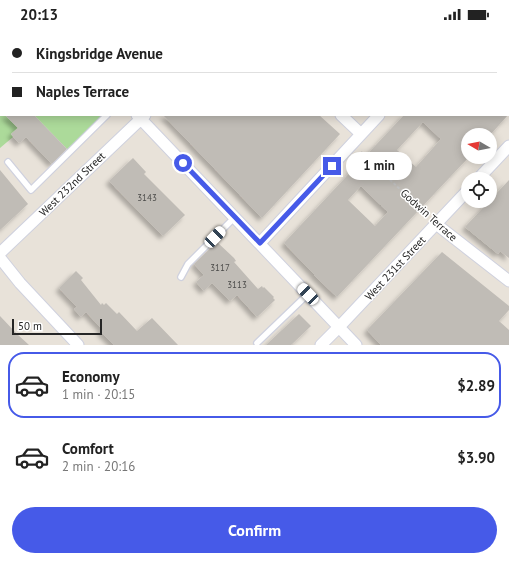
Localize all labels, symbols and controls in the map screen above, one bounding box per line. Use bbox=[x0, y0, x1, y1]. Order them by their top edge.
text: 20:13 bbox=[20, 5, 58, 24]
text: Kingsbridge Avenue bbox=[36, 44, 163, 63]
text: Naples Terrace bbox=[36, 82, 129, 101]
north arrow bbox=[461, 128, 497, 164]
map controls bbox=[461, 128, 497, 208]
street label: West 232nd Street bbox=[36, 149, 108, 219]
callout: 1 min bbox=[346, 152, 412, 180]
route start bbox=[174, 154, 192, 172]
route end bbox=[323, 157, 341, 175]
text: 1 min bbox=[363, 157, 395, 174]
button: locate bbox=[461, 172, 497, 208]
street label: Godwin Terrace bbox=[398, 186, 461, 244]
house number: 3143 bbox=[137, 192, 157, 203]
car bbox=[202, 224, 228, 250]
street label: West 231st Street bbox=[362, 233, 429, 303]
house number: 3117 bbox=[210, 262, 230, 273]
house number: 3113 bbox=[227, 279, 247, 290]
car bbox=[295, 281, 321, 307]
scale bar bbox=[12, 317, 102, 336]
text: 50 m bbox=[18, 319, 42, 333]
icon: car bbox=[14, 367, 50, 403]
text: Economy bbox=[62, 367, 120, 386]
text: $2.89 bbox=[457, 376, 495, 395]
text: 1 min · 20:15 bbox=[62, 386, 135, 403]
icon: car bbox=[14, 439, 50, 475]
text: Comfort bbox=[62, 439, 114, 458]
text: $3.90 bbox=[457, 448, 495, 467]
text: 2 min · 20:16 bbox=[62, 458, 135, 475]
button: Confirm bbox=[12, 507, 497, 553]

